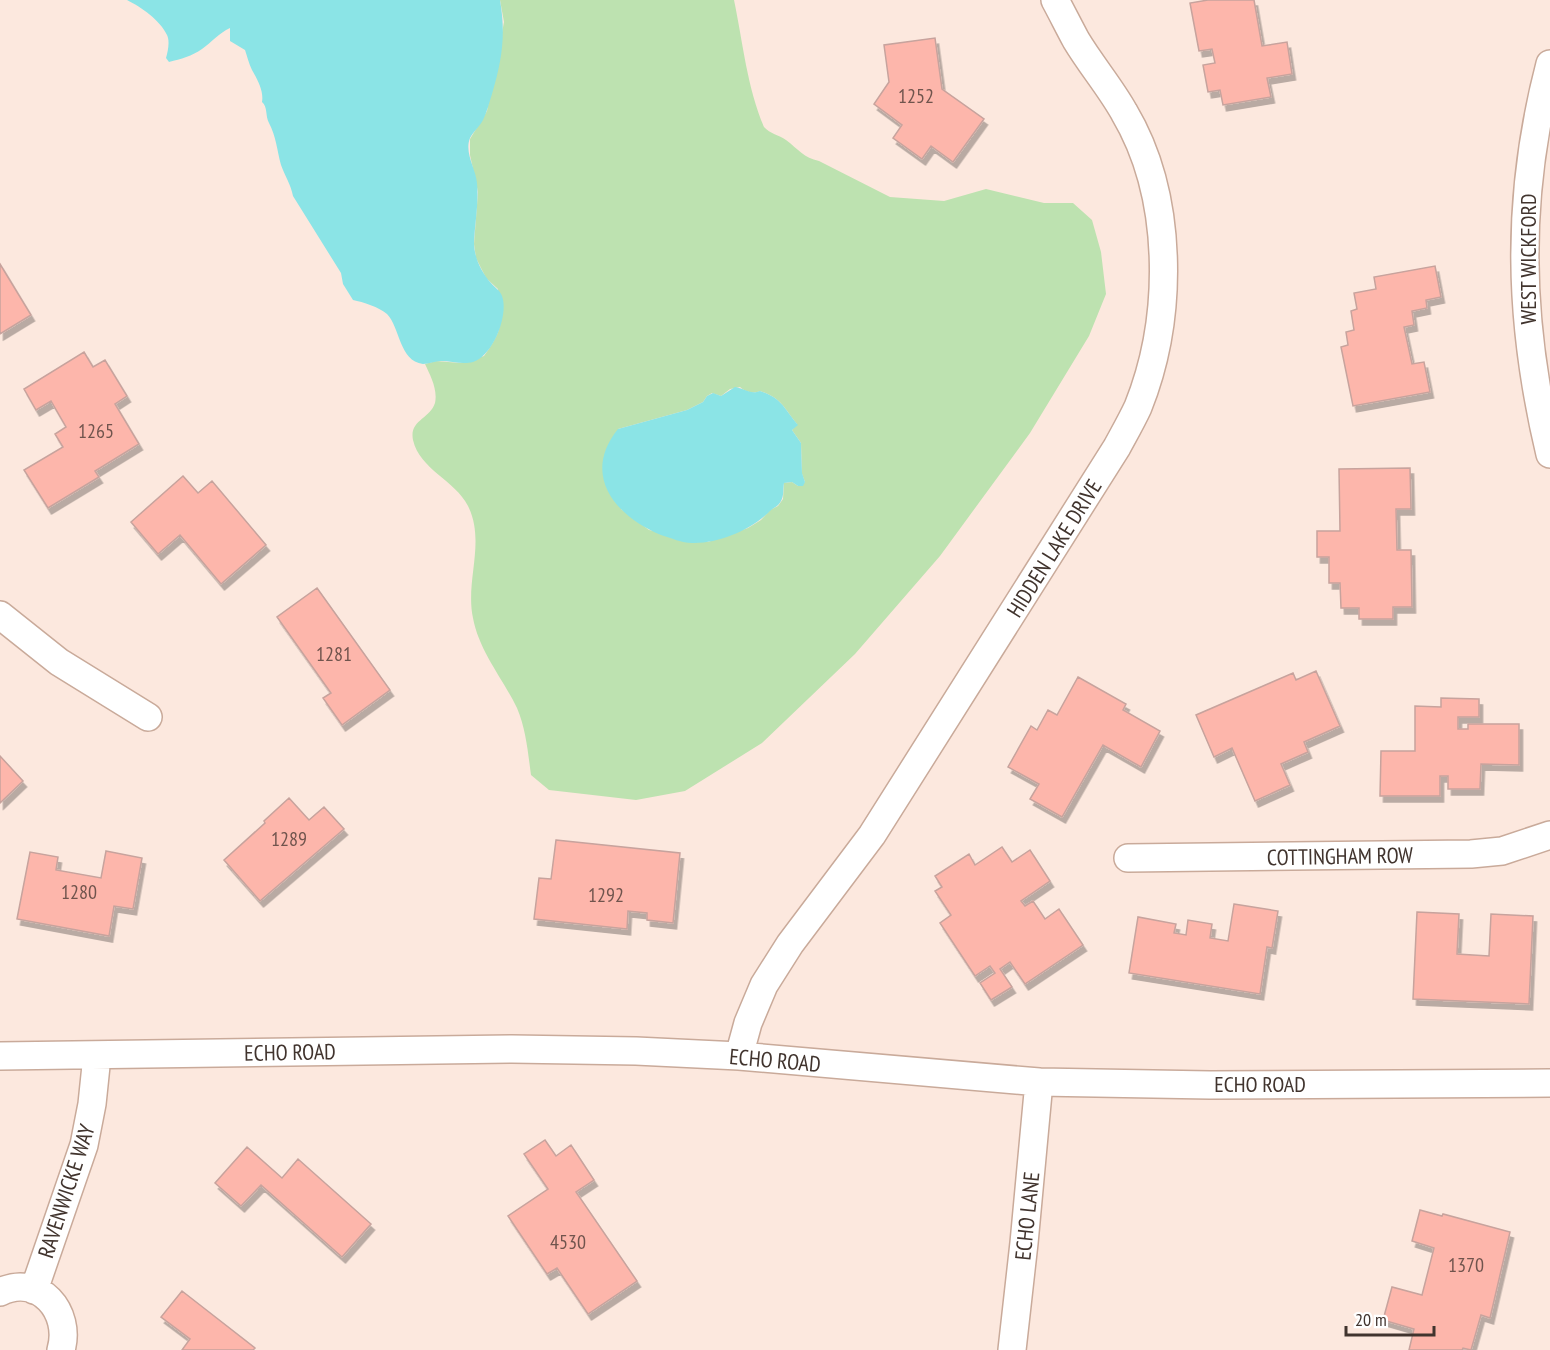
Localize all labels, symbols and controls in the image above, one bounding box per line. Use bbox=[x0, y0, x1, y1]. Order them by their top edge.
house number: 1252 bbox=[898, 83, 934, 109]
street label: WEST WICKFORD bbox=[1514, 193, 1542, 325]
house number: 1265 bbox=[78, 418, 114, 444]
street label: HIDDEN LAKE DRIVE bbox=[1000, 474, 1108, 622]
house number: 1281 bbox=[316, 641, 352, 667]
house number: 1289 bbox=[271, 826, 307, 852]
street label: COTTINGHAM ROW bbox=[1267, 841, 1413, 871]
house number: 1280 bbox=[61, 879, 97, 905]
house number: 1292 bbox=[588, 882, 624, 908]
street label: ECHO ROAD bbox=[244, 1037, 336, 1067]
street label: ECHO ROAD bbox=[728, 1042, 822, 1078]
street label: ECHO ROAD bbox=[1214, 1070, 1306, 1098]
street label: RAVENWICKE WAY bbox=[31, 1121, 101, 1261]
street label: ECHO LANE bbox=[1008, 1170, 1046, 1262]
house number: 4530 bbox=[550, 1229, 586, 1255]
house number: 1370 bbox=[1448, 1252, 1484, 1278]
scale bar bbox=[1346, 1299, 1434, 1337]
text: 20 m bbox=[1355, 1308, 1387, 1331]

